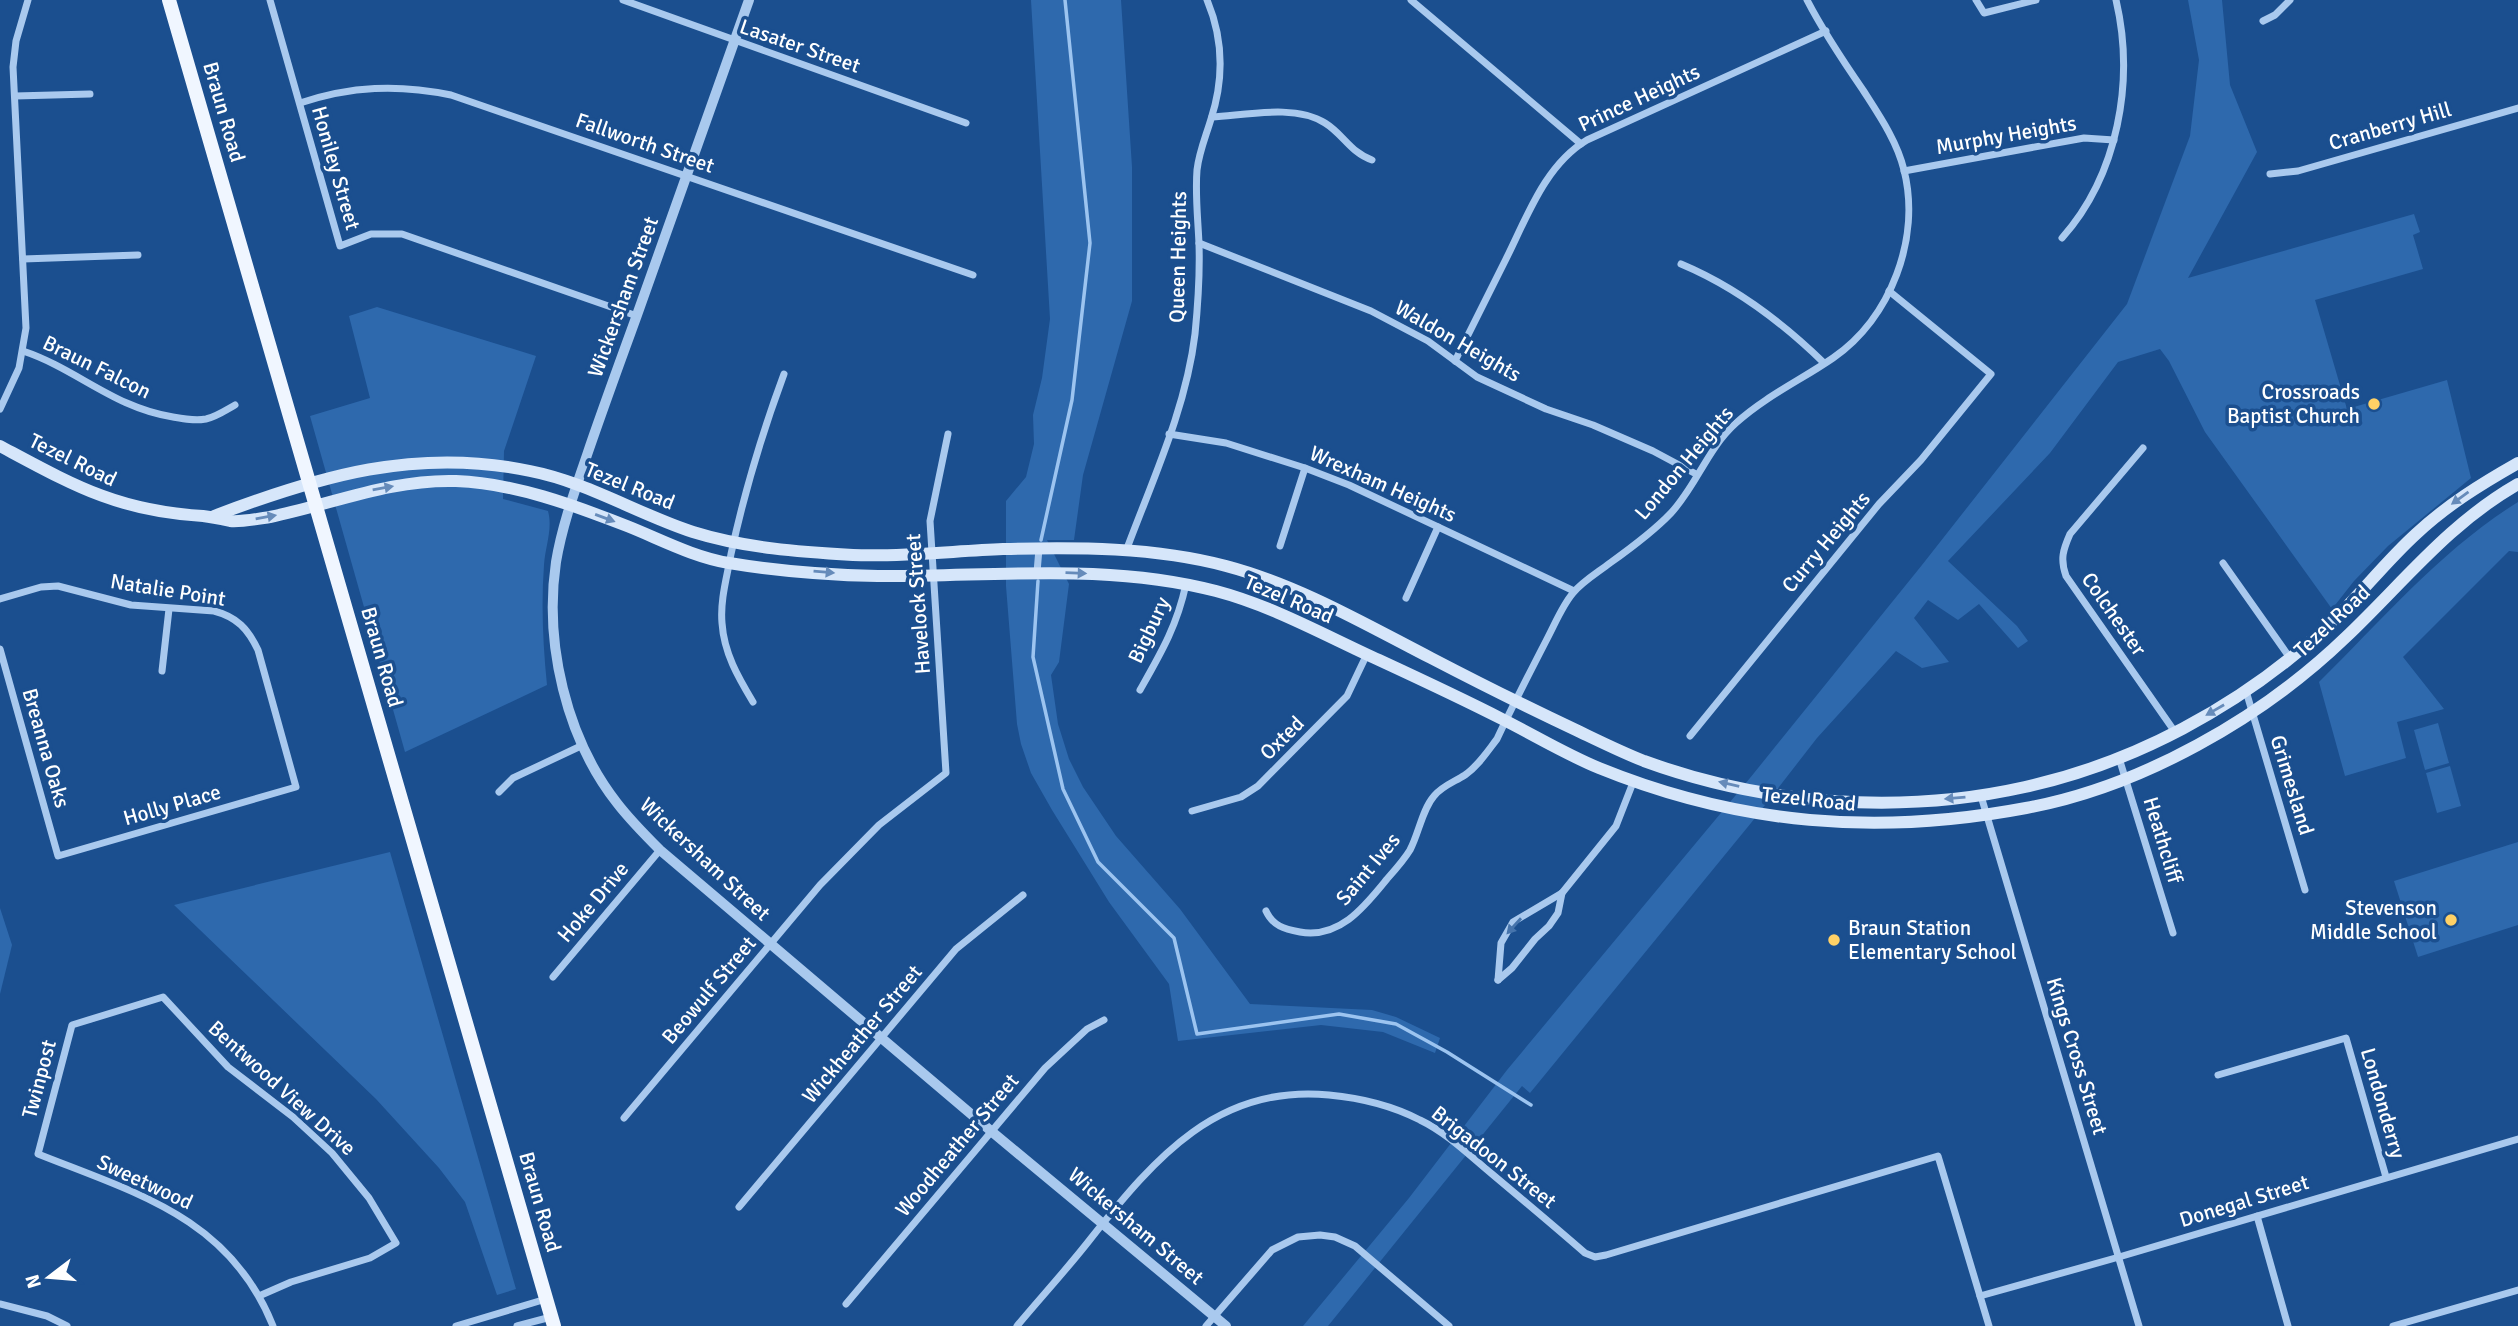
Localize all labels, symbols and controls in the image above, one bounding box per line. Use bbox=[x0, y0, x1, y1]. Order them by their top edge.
street label: Lasater Street bbox=[736, 13, 864, 79]
street label: Braun Road bbox=[197, 59, 251, 165]
street label: Prince Heights bbox=[1574, 59, 1704, 137]
street label: Cranberry Hill bbox=[2326, 96, 2454, 156]
street label: Honiley Street bbox=[306, 103, 366, 233]
street label: Fallworth Street bbox=[572, 107, 718, 179]
street label: Murphy Heights bbox=[1934, 110, 2078, 160]
street label: Queen Heights bbox=[1164, 191, 1192, 323]
street label: Wickersham Street bbox=[582, 213, 664, 381]
street label: Waldon Heights bbox=[1390, 294, 1526, 388]
street label: Braun Falcon bbox=[39, 330, 155, 404]
place label: Crossroads Baptist Church bbox=[2227, 379, 2360, 429]
marker: Crossroads Baptist Church bbox=[2366, 396, 2382, 412]
street label: London Heights bbox=[1629, 401, 1739, 525]
street label: Tezel Road bbox=[25, 428, 121, 492]
street label: Wrexham Heights bbox=[1306, 440, 1460, 528]
street label: Tezel Road bbox=[581, 456, 679, 516]
one-way arrow bbox=[372, 482, 394, 493]
street label: Curry Heights bbox=[1776, 486, 1876, 598]
one-way arrow bbox=[2451, 491, 2469, 505]
one-way arrow bbox=[255, 511, 277, 522]
one-way arrow bbox=[594, 513, 615, 524]
street label: Havelock Street bbox=[900, 533, 936, 675]
one-way arrow bbox=[813, 567, 835, 578]
street label: Colchester bbox=[2076, 567, 2152, 661]
street label: Natalie Point bbox=[109, 568, 227, 612]
one-way arrow bbox=[1065, 568, 1087, 579]
street label: Tezel Road bbox=[1240, 569, 1338, 629]
street label: Tezel Road bbox=[2289, 579, 2375, 663]
street label: Bigbury bbox=[1122, 593, 1176, 667]
street label: Braun Road bbox=[355, 604, 409, 710]
street label: Breanna Oaks bbox=[17, 685, 75, 811]
one-way arrow bbox=[2205, 704, 2224, 716]
street label: Oxted bbox=[1254, 710, 1310, 766]
street label: Grimesland bbox=[2264, 732, 2320, 838]
street label: Holly Place bbox=[120, 779, 224, 831]
one-way arrow bbox=[1718, 779, 1740, 790]
street label: Tezel Road bbox=[1761, 781, 1857, 817]
street label: Wickersham Street bbox=[634, 792, 776, 926]
one-way arrow bbox=[1944, 793, 1966, 804]
street label: Heathcliff bbox=[2138, 794, 2189, 888]
street label: Saint Ives bbox=[1330, 827, 1406, 911]
street label: Hoke Drive bbox=[552, 856, 634, 948]
place label: Stevenson Middle School bbox=[2310, 895, 2437, 945]
marker: Stevenson Middle School bbox=[2443, 912, 2459, 928]
place label: Braun Station Elementary School bbox=[1848, 915, 2017, 965]
one-way arrow bbox=[1506, 917, 1522, 935]
street label: Beowulf Street bbox=[656, 931, 762, 1049]
marker: Braun Station Elementary School bbox=[1826, 932, 1842, 948]
street label: Wickheather Street bbox=[797, 959, 927, 1109]
street label: Kings Cross Street bbox=[2041, 974, 2113, 1138]
street label: Bentwood View Drive bbox=[203, 1015, 361, 1161]
street label: Twinpost bbox=[16, 1037, 62, 1121]
street label: Londonderry bbox=[2355, 1045, 2411, 1161]
street label: Woodheather Street bbox=[890, 1068, 1024, 1222]
street label: Brigadoon Street bbox=[1426, 1100, 1562, 1214]
street label: Sweetwood bbox=[93, 1149, 197, 1215]
street label: Braun Road bbox=[513, 1149, 567, 1255]
street label: Wickersham Street bbox=[1063, 1162, 1209, 1290]
street label: Donegal Street bbox=[2176, 1169, 2312, 1233]
north arrow bbox=[14, 1242, 84, 1312]
text: N bbox=[20, 1272, 47, 1291]

